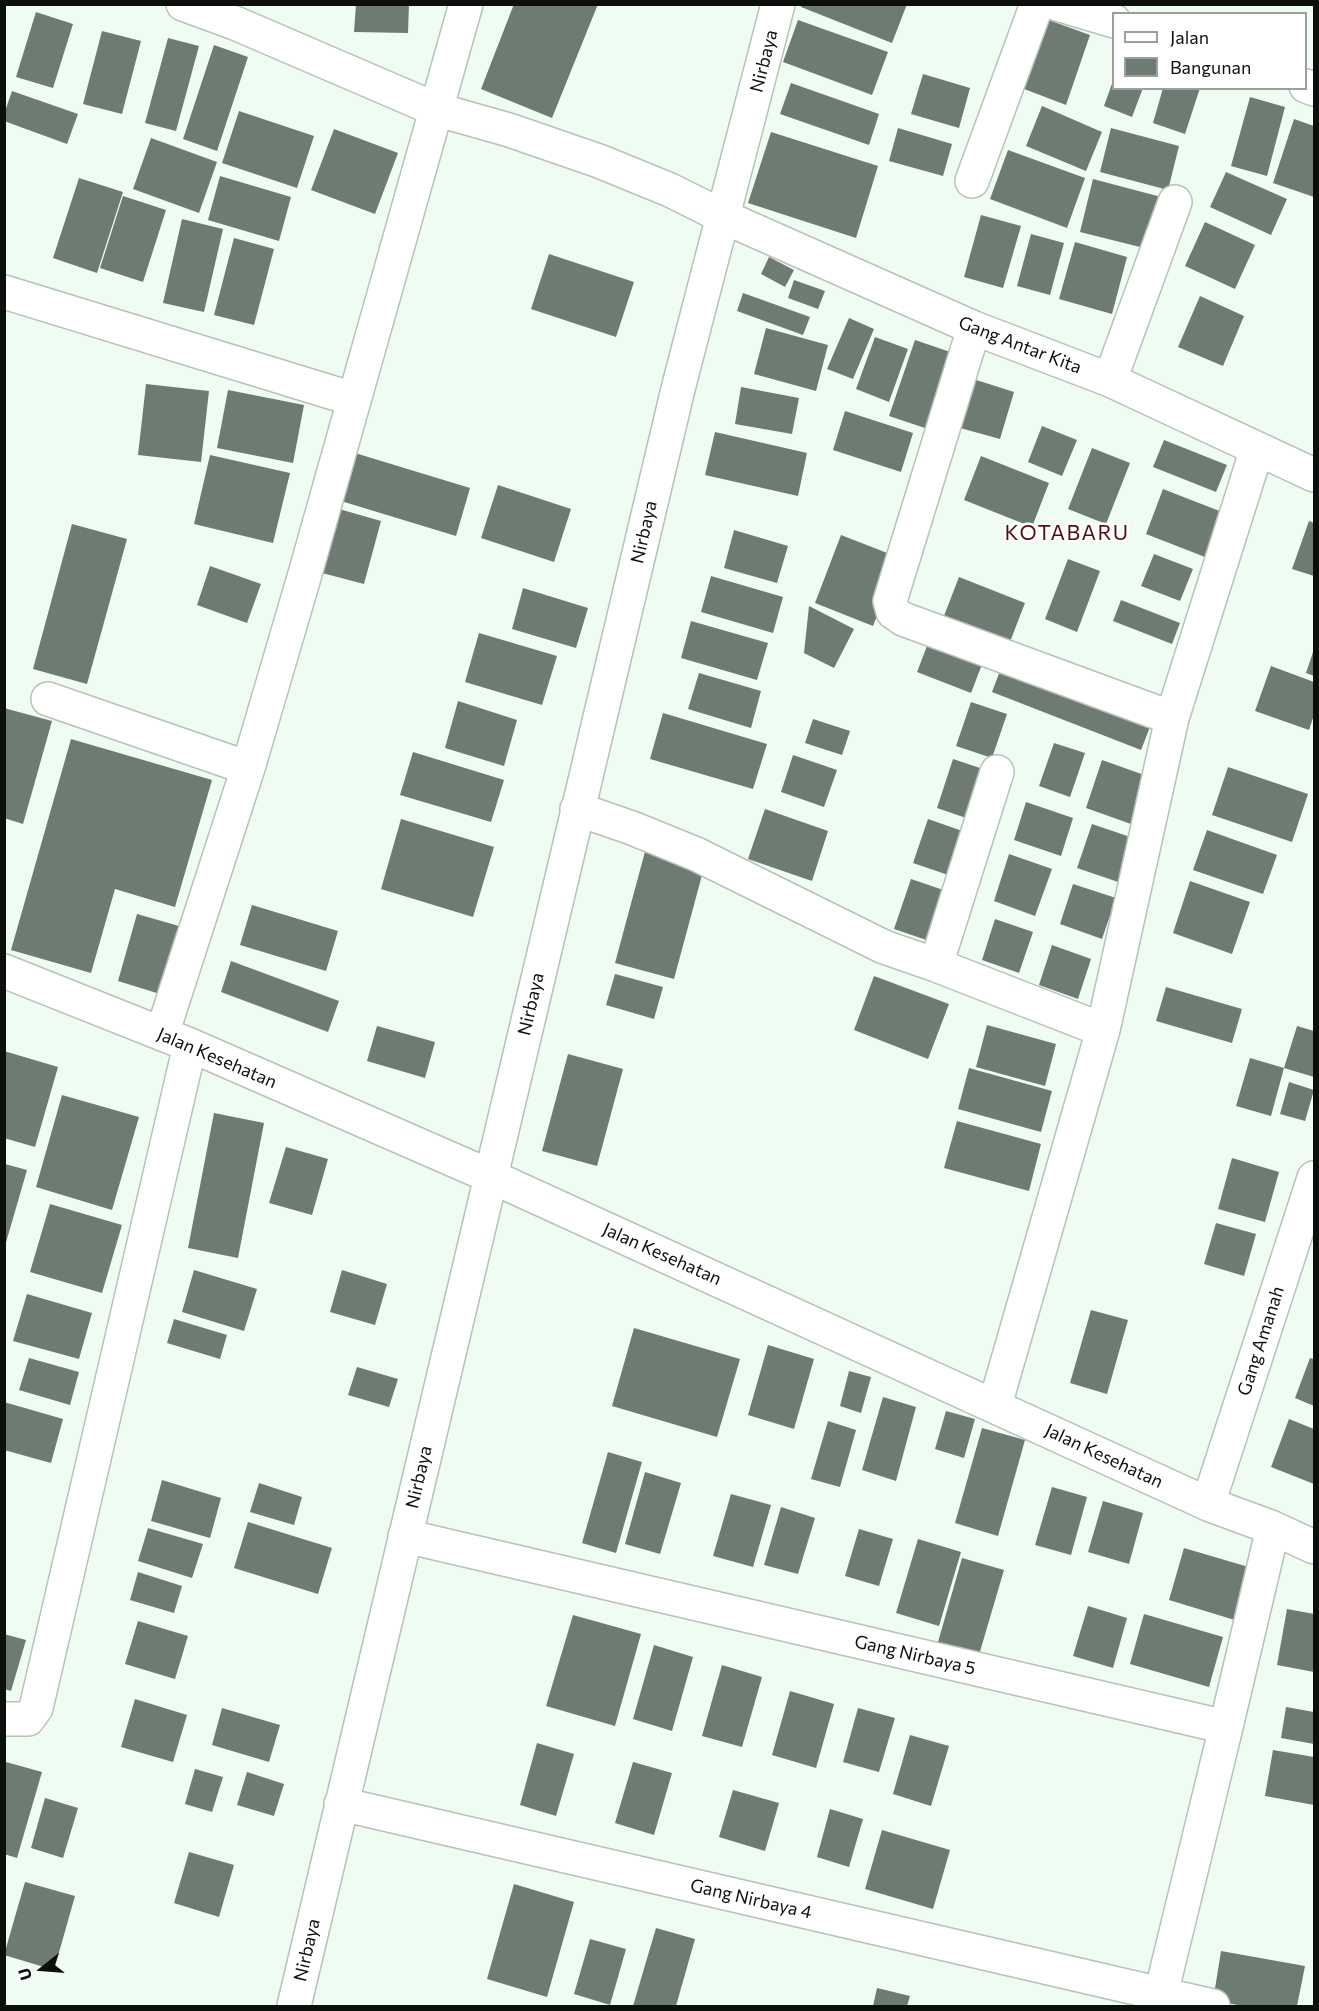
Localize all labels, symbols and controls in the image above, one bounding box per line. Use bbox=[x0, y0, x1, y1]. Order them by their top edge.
legend bbox=[1112, 12, 1307, 90]
text: Jalan bbox=[1170, 26, 1209, 48]
street label: Nirbaya bbox=[746, 27, 782, 95]
text: Bangunan bbox=[1170, 56, 1251, 78]
street label: Gang Antar Kita bbox=[956, 312, 1084, 378]
street label: Nirbaya bbox=[626, 498, 662, 566]
district label: KOTABARU bbox=[1005, 520, 1129, 546]
street label: Nirbaya bbox=[513, 970, 549, 1038]
street label: Jalan Kesehatan bbox=[154, 1023, 280, 1093]
street label: Jalan Kesehatan bbox=[599, 1218, 725, 1290]
street label: Gang Amanah bbox=[1233, 1284, 1289, 1398]
street label: Jalan Kesehatan bbox=[1041, 1419, 1167, 1493]
street label: Nirbaya bbox=[401, 1443, 437, 1511]
street label: Gang Nirbaya 5 bbox=[852, 1631, 978, 1679]
street label: Gang Nirbaya 4 bbox=[688, 1875, 814, 1923]
street label: Nirbaya bbox=[289, 1916, 325, 1984]
north arrow bbox=[12, 1939, 72, 1999]
text: U bbox=[14, 1966, 35, 1983]

